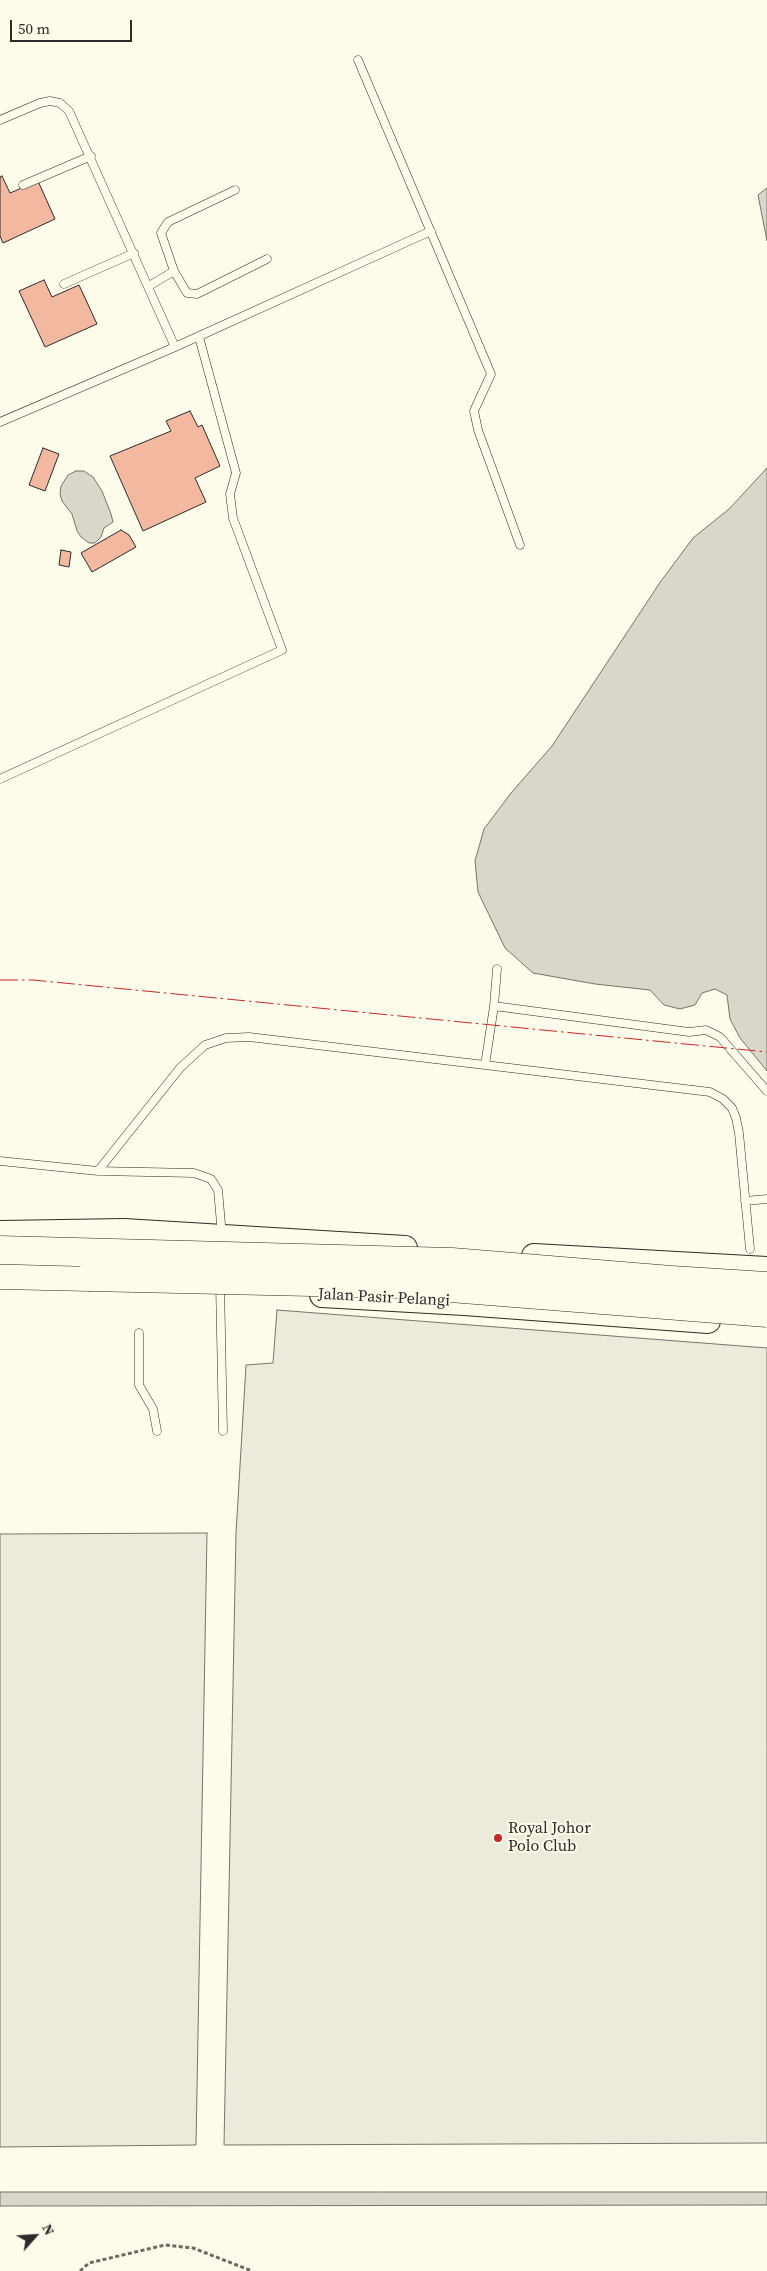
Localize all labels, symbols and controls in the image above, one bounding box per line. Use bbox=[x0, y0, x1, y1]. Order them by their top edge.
scale bar bbox=[12, 10, 135, 42]
text: 50 m bbox=[18, 18, 50, 39]
street label: Jalan Pasir Pelangi bbox=[318, 1285, 450, 1311]
place label: Royal Johor Polo Club bbox=[508, 1819, 591, 1857]
marker: Royal Johor Polo Club bbox=[492, 1832, 504, 1844]
north arrow bbox=[10, 2211, 60, 2261]
text: N bbox=[37, 2220, 60, 2238]

